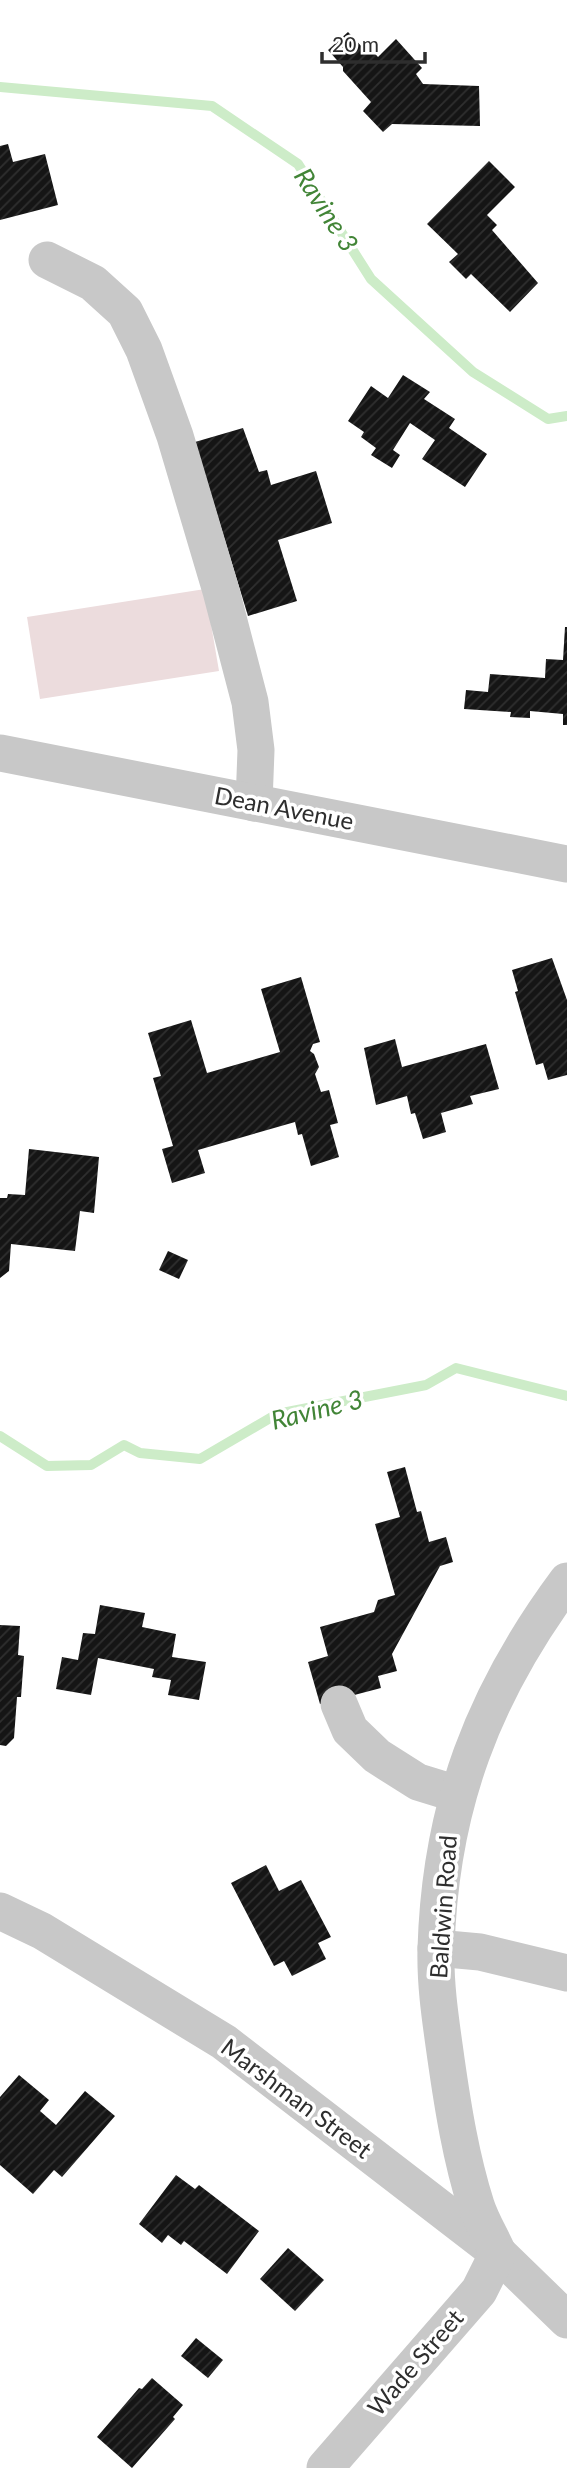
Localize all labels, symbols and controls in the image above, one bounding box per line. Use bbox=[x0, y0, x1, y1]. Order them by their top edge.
scale bar bbox=[322, 21, 425, 65]
text: 20 m bbox=[332, 31, 379, 56]
water label: Ravine 3 bbox=[288, 161, 366, 257]
street label: Dean Avenue bbox=[212, 780, 356, 835]
water label: Ravine 3 bbox=[267, 1382, 366, 1436]
street label: Baldwin Road bbox=[423, 1834, 462, 1980]
street label: Marshman Street bbox=[216, 2032, 378, 2164]
street label: Wade Street bbox=[361, 2303, 469, 2421]

